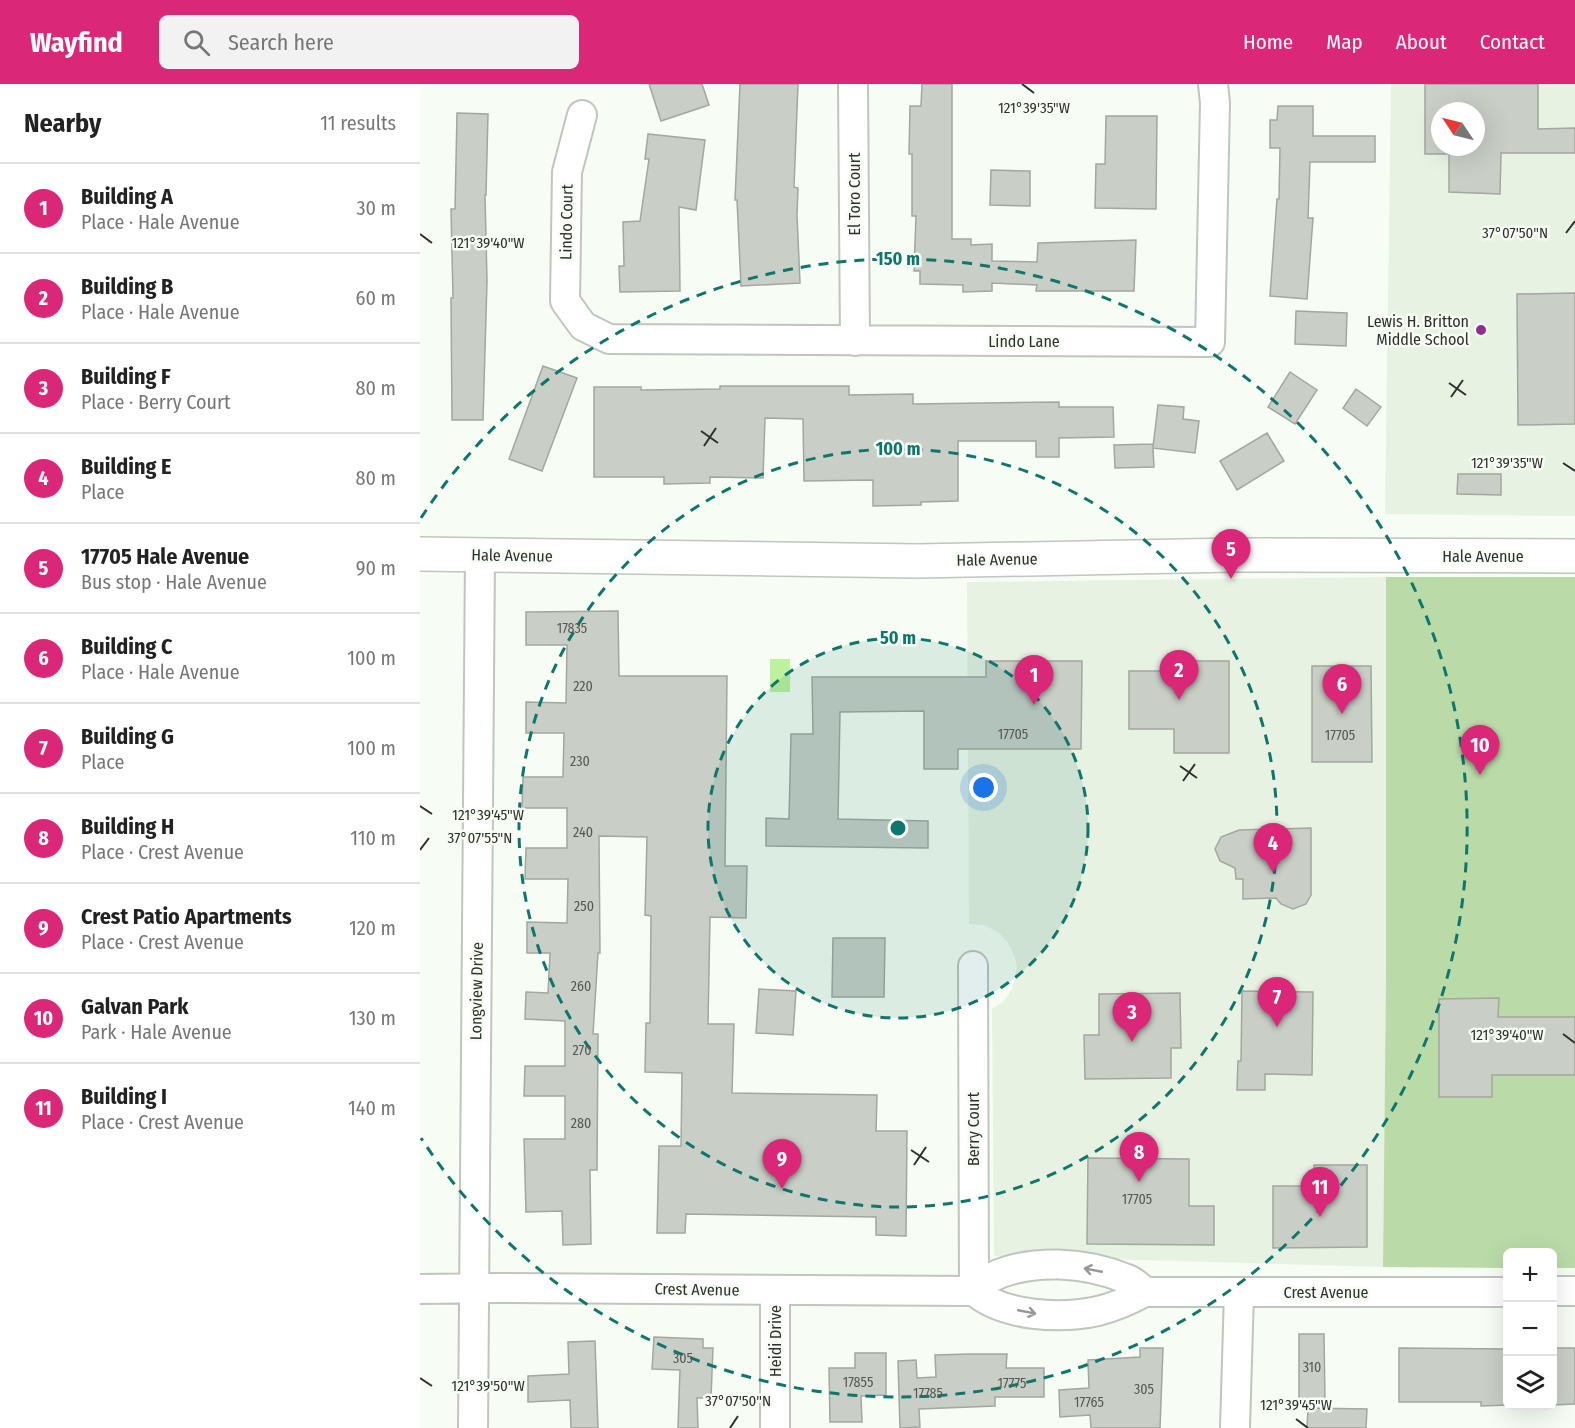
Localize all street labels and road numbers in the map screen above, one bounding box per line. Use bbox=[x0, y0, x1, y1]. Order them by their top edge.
street label: El Toro Court bbox=[845, 152, 864, 236]
street label: Lindo Court bbox=[556, 183, 577, 260]
street label: Lindo Lane bbox=[988, 332, 1060, 351]
street label: Hale Avenue bbox=[471, 545, 553, 566]
street label: Hale Avenue bbox=[1442, 547, 1524, 566]
street label: Hale Avenue bbox=[956, 549, 1038, 570]
street label: Longview Drive bbox=[466, 942, 487, 1040]
street label: Berry Court bbox=[964, 1091, 983, 1166]
street label: Crest Avenue bbox=[654, 1279, 740, 1300]
street label: Crest Avenue bbox=[1284, 1283, 1369, 1302]
street label: Heidi Drive bbox=[766, 1305, 785, 1377]

